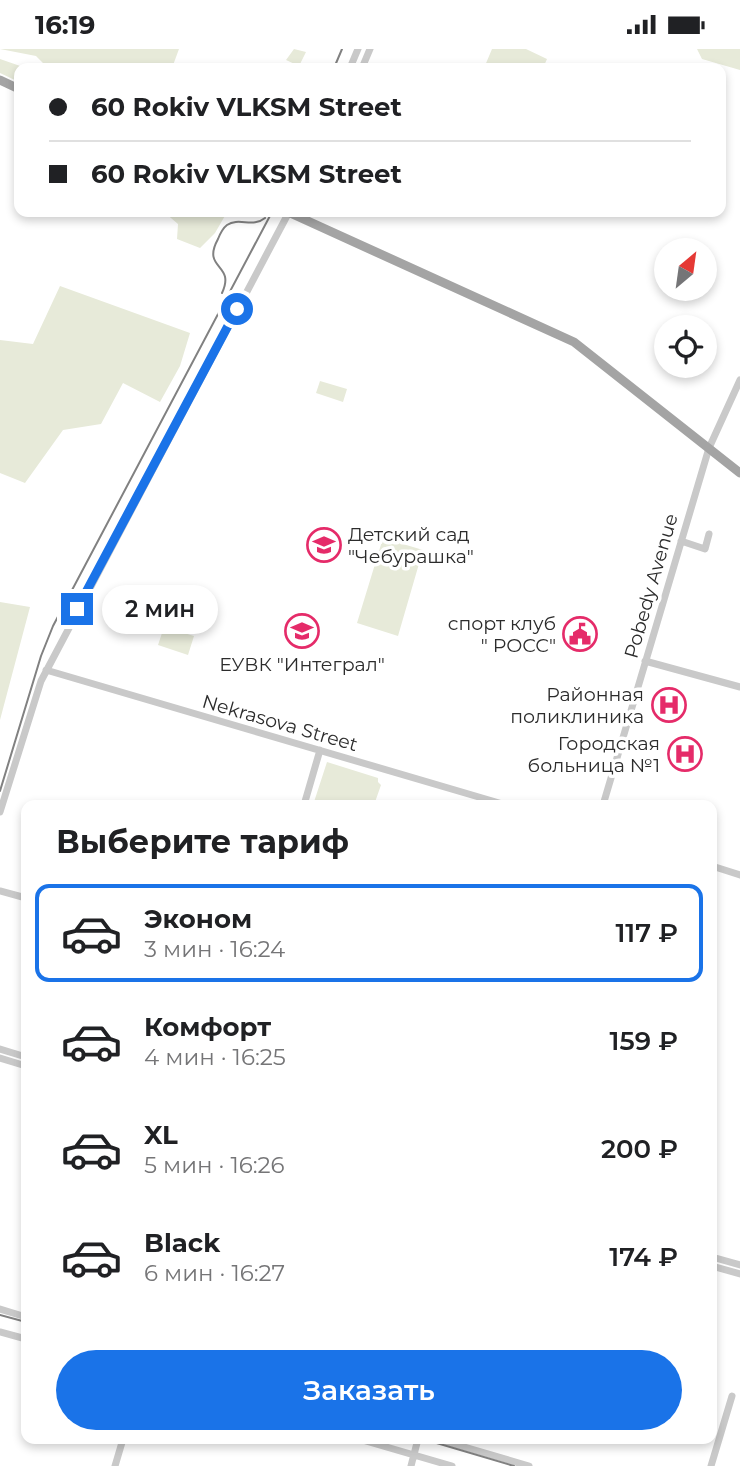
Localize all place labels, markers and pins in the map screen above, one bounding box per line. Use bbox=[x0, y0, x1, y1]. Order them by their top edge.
place label: Детский сад "Чебурашка" bbox=[348, 523, 474, 568]
school or university icon: Детский сад "Чебурашка" bbox=[305, 526, 343, 564]
school or university icon: ЕУВК "Интеграл" bbox=[283, 612, 321, 650]
place label: спорт клуб " РОСС" bbox=[448, 612, 556, 657]
public building icon: спорт клуб " РОСС" bbox=[561, 615, 599, 653]
place label: ЕУВК "Интеграл" bbox=[219, 653, 385, 676]
place label: Районная поликлиника bbox=[510, 683, 644, 728]
hospital icon: Районная поликлиника bbox=[650, 686, 688, 724]
place label: Городская больница №1 bbox=[528, 732, 660, 777]
hospital icon: Городская больница №1 bbox=[666, 735, 704, 773]

